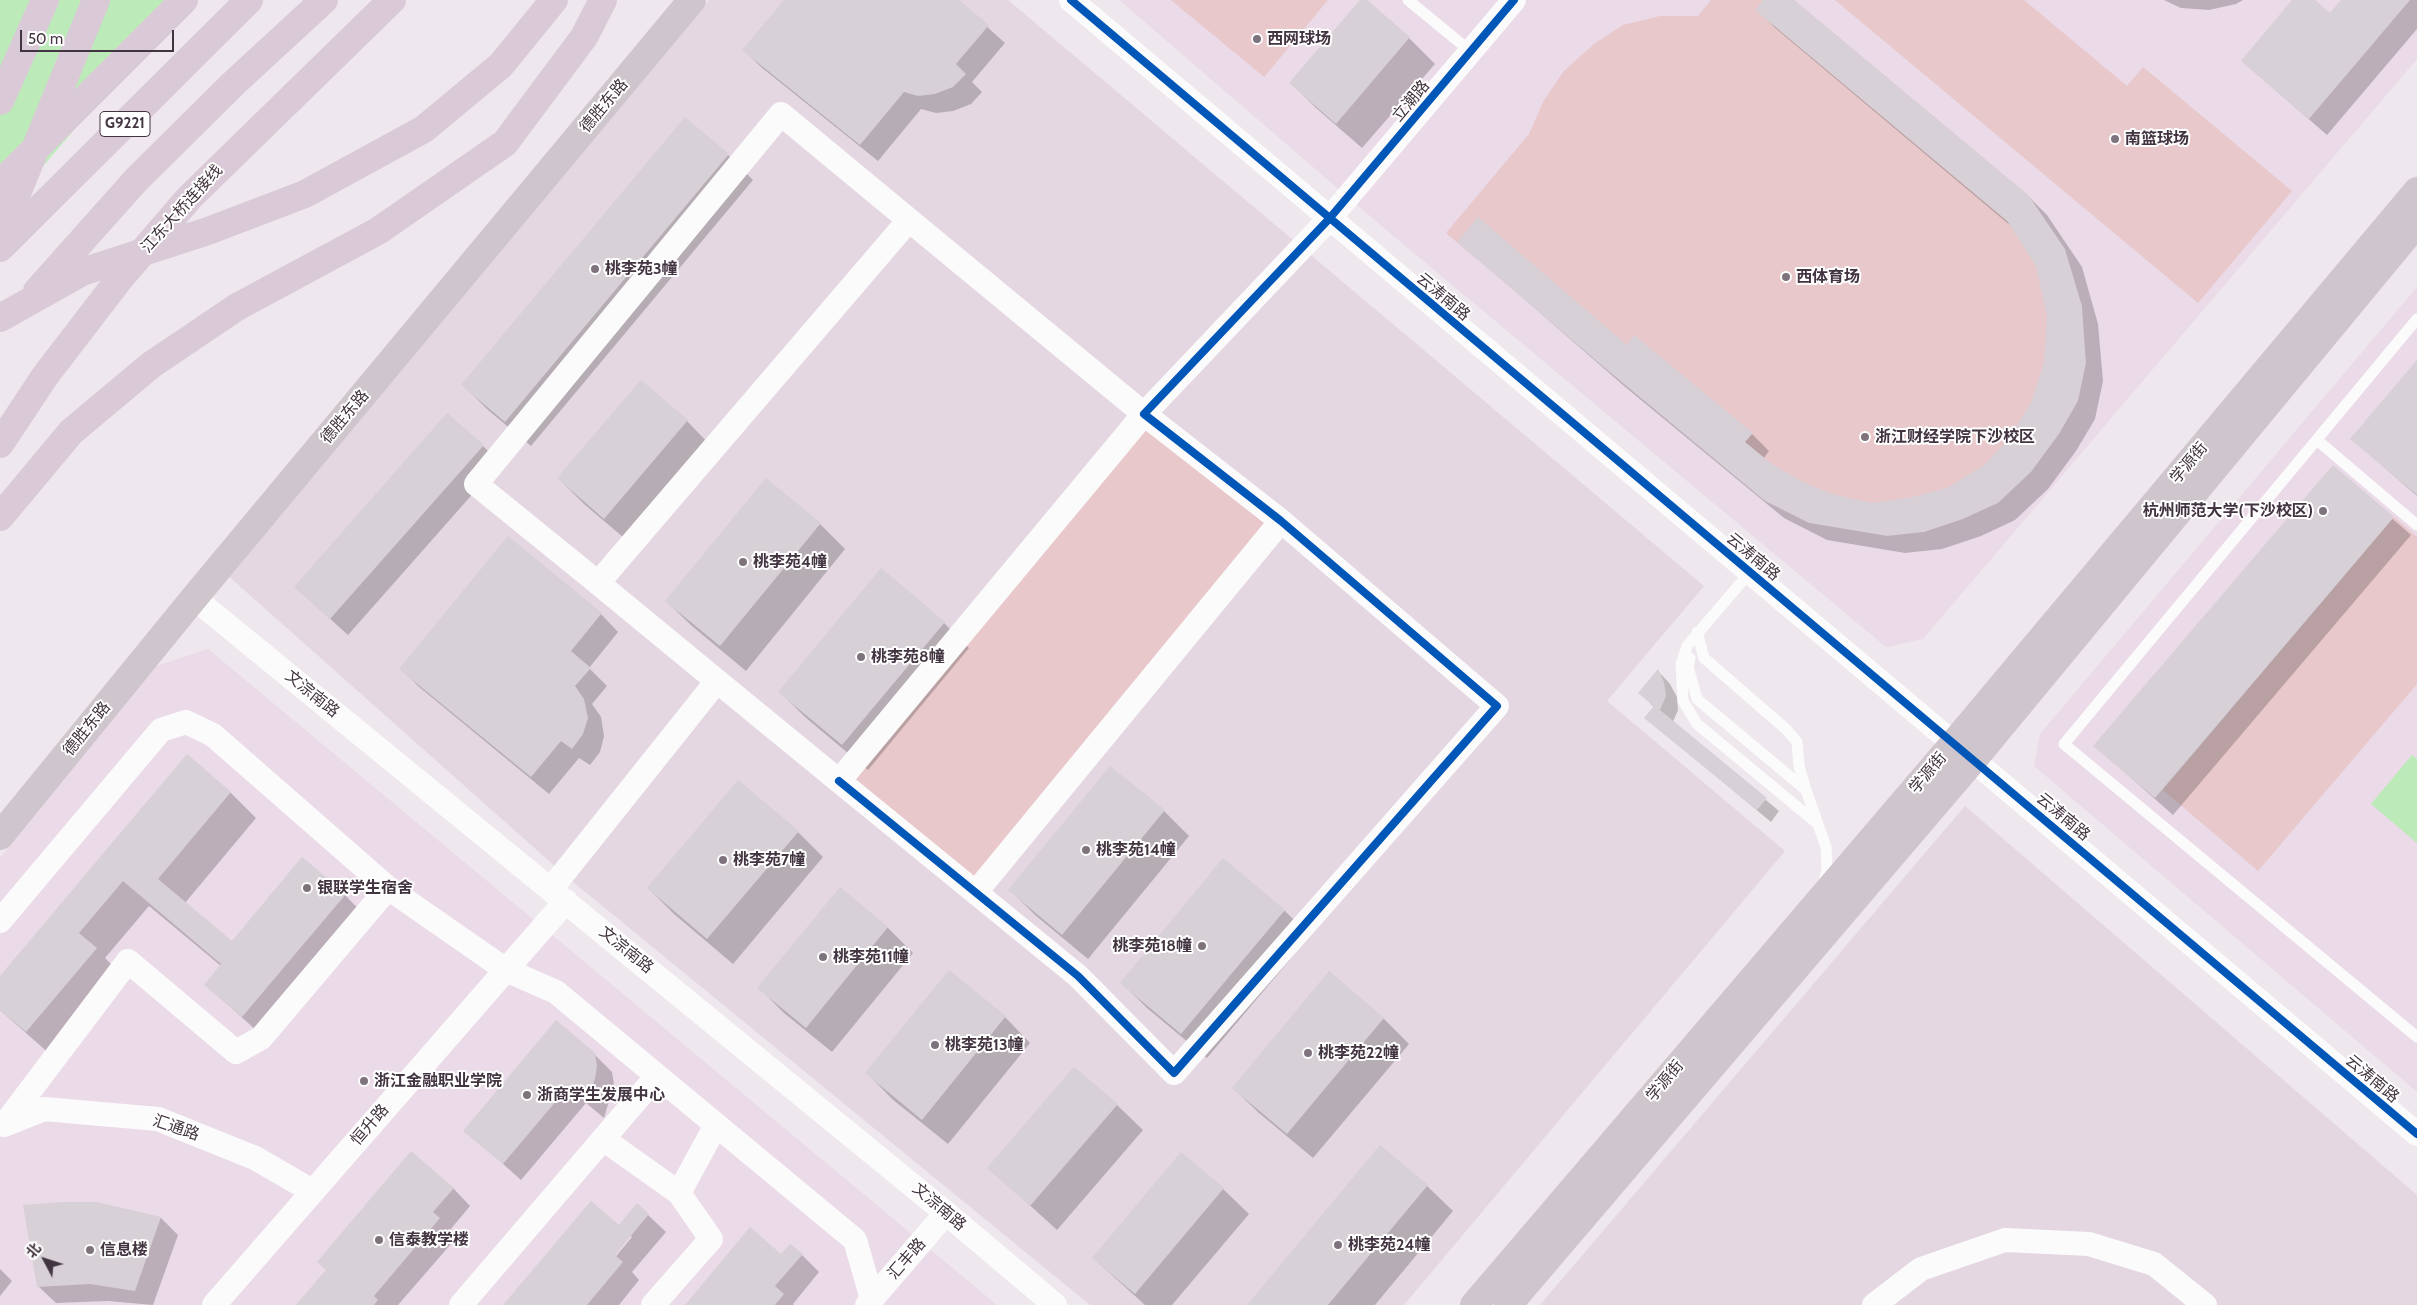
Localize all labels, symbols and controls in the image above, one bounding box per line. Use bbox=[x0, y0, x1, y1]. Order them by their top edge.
scale bar bbox=[22, 20, 176, 52]
place label: 西网球场 bbox=[1267, 29, 1331, 49]
text: 50 m bbox=[28, 30, 63, 48]
marker: 西网球场 bbox=[1251, 33, 1263, 45]
street label: 德胜东路 bbox=[576, 75, 632, 137]
street label: 立潮路 bbox=[1388, 76, 1434, 126]
road number: G9221 bbox=[100, 112, 150, 136]
place label: 南篮球场 bbox=[2125, 129, 2189, 149]
marker: 南篮球场 bbox=[2109, 133, 2121, 145]
street label: 江东大桥连接线 bbox=[137, 161, 227, 257]
place label: 桃李苑3幢 bbox=[605, 259, 678, 279]
marker: 桃李苑3幢 bbox=[589, 263, 601, 275]
place label: 西体育场 bbox=[1796, 267, 1860, 287]
street label: 云涛南路 bbox=[1412, 269, 1474, 325]
marker: 西体育场 bbox=[1780, 271, 1792, 283]
street label: 德胜东路 bbox=[317, 386, 373, 448]
place label: 浙江财经学院下沙校区 bbox=[1875, 427, 2035, 447]
marker: 浙江财经学院下沙校区 bbox=[1859, 431, 1871, 443]
street label: 学源街 bbox=[2166, 438, 2212, 488]
place label: 杭州师范大学(下沙校区) bbox=[2143, 501, 2313, 521]
marker: 杭州师范大学(下沙校区) bbox=[2317, 505, 2329, 517]
street label: 云涛南路 bbox=[1722, 529, 1784, 585]
place label: 桃李苑4幢 bbox=[753, 552, 827, 572]
marker: 桃李苑4幢 bbox=[737, 556, 749, 568]
place label: 桃李苑8幢 bbox=[871, 647, 945, 667]
marker: 桃李苑8幢 bbox=[855, 651, 867, 663]
street label: 文淙南路 bbox=[281, 666, 343, 722]
street label: 德胜东路 bbox=[59, 698, 115, 760]
street label: 学源街 bbox=[1905, 748, 1951, 798]
street label: 云涛南路 bbox=[2032, 789, 2094, 845]
place label: 桃李苑14幢 bbox=[1096, 840, 1176, 860]
marker: 桃李苑14幢 bbox=[1080, 844, 1092, 856]
place label: 桃李苑7幢 bbox=[733, 850, 805, 870]
marker: 桃李苑7幢 bbox=[717, 854, 729, 866]
place label: 银联学生宿舍 bbox=[317, 878, 413, 898]
marker: 银联学生宿舍 bbox=[301, 882, 313, 894]
street label: 文淙南路 bbox=[595, 922, 657, 978]
place label: 桃李苑18幢 bbox=[1112, 936, 1192, 956]
marker: 桃李苑18幢 bbox=[1196, 940, 1208, 952]
place label: 桃李苑11幢 bbox=[833, 947, 909, 967]
marker: 桃李苑11幢 bbox=[817, 951, 829, 963]
place label: 桃李苑13幢 bbox=[945, 1035, 1024, 1055]
marker: 桃李苑13幢 bbox=[929, 1039, 941, 1051]
place label: 桃李苑22幢 bbox=[1318, 1043, 1399, 1063]
marker: 桃李苑22幢 bbox=[1302, 1047, 1314, 1059]
street label: 云涛南路 bbox=[2341, 1051, 2403, 1107]
street label: 学源街 bbox=[1642, 1056, 1688, 1106]
place label: 浙江金融职业学院 bbox=[374, 1071, 502, 1091]
marker: 浙江金融职业学院 bbox=[358, 1075, 370, 1087]
place label: 浙商学生发展中心 bbox=[537, 1085, 665, 1105]
marker: 浙商学生发展中心 bbox=[521, 1089, 533, 1101]
street label: 恒升路 bbox=[347, 1101, 393, 1149]
street label: 汇通路 bbox=[150, 1111, 202, 1145]
street label: 文淙南路 bbox=[908, 1179, 970, 1235]
place label: 信泰教学楼 bbox=[389, 1230, 469, 1250]
marker: 信泰教学楼 bbox=[373, 1234, 385, 1246]
north arrow bbox=[20, 1235, 70, 1285]
street label: 汇丰路 bbox=[884, 1235, 930, 1283]
place label: 桃李苑24幢 bbox=[1348, 1235, 1430, 1255]
text: 北 bbox=[22, 1239, 45, 1262]
marker: 桃李苑24幢 bbox=[1332, 1239, 1344, 1251]
place label: 信息楼 bbox=[100, 1240, 148, 1260]
marker: 信息楼 bbox=[84, 1244, 96, 1256]

